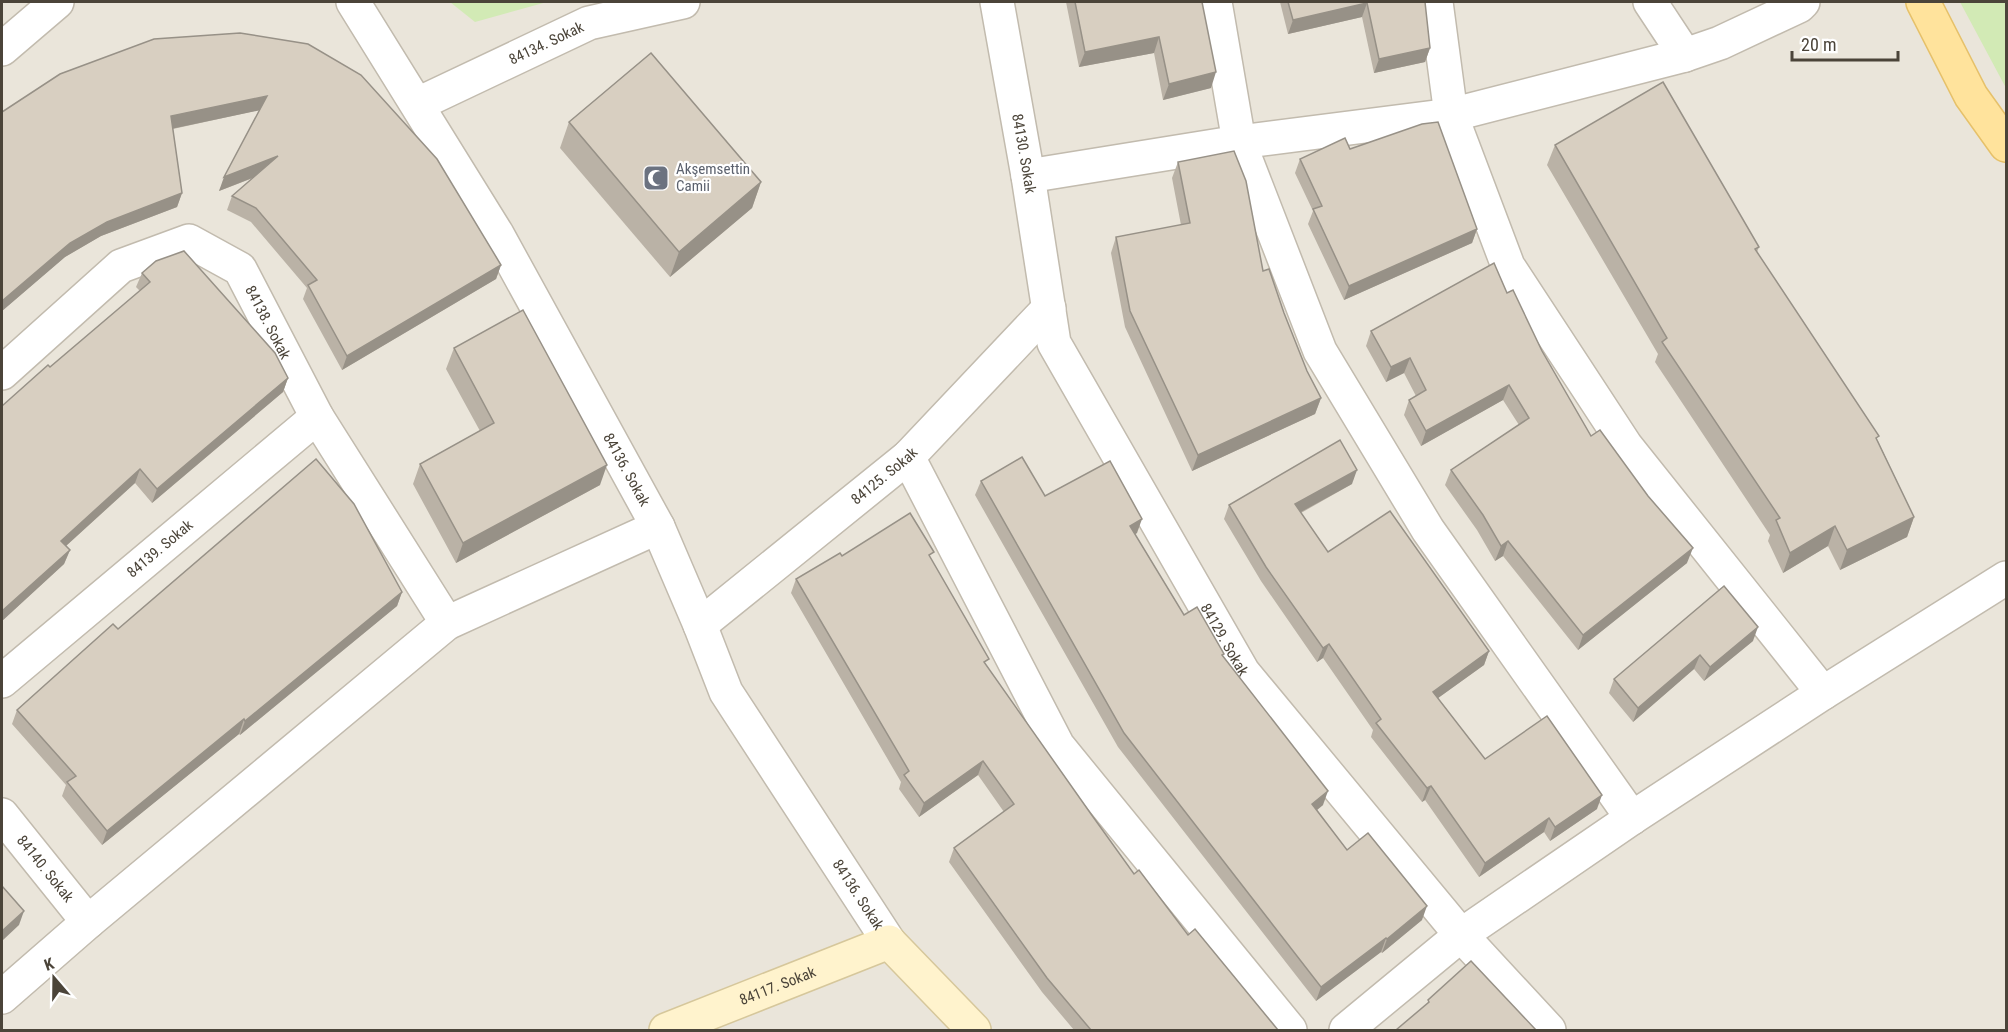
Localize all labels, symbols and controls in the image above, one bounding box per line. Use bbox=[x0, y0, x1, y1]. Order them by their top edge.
street label: 84134. Sokak bbox=[506, 18, 587, 69]
scale bar bbox=[1792, 24, 1898, 62]
text: 20 m bbox=[1801, 34, 1836, 55]
street label: 84130. Sokak bbox=[1008, 112, 1040, 195]
place label: Akşemsettin Camii bbox=[676, 160, 750, 195]
mosque icon: Akşemsettin Camii bbox=[641, 163, 671, 193]
street label: 84138. Sokak bbox=[241, 283, 295, 363]
street label: 84136. Sokak bbox=[599, 430, 654, 510]
street label: 84125. Sokak bbox=[847, 443, 921, 508]
street label: 84139. Sokak bbox=[123, 516, 197, 581]
street label: 84129. Sokak bbox=[1197, 600, 1252, 679]
street label: 84140. Sokak bbox=[13, 832, 78, 906]
street label: 84136. Sokak bbox=[829, 856, 888, 934]
north arrow bbox=[24, 948, 84, 1008]
text: K bbox=[42, 954, 57, 975]
street label: 84117. Sokak bbox=[737, 963, 819, 1009]

